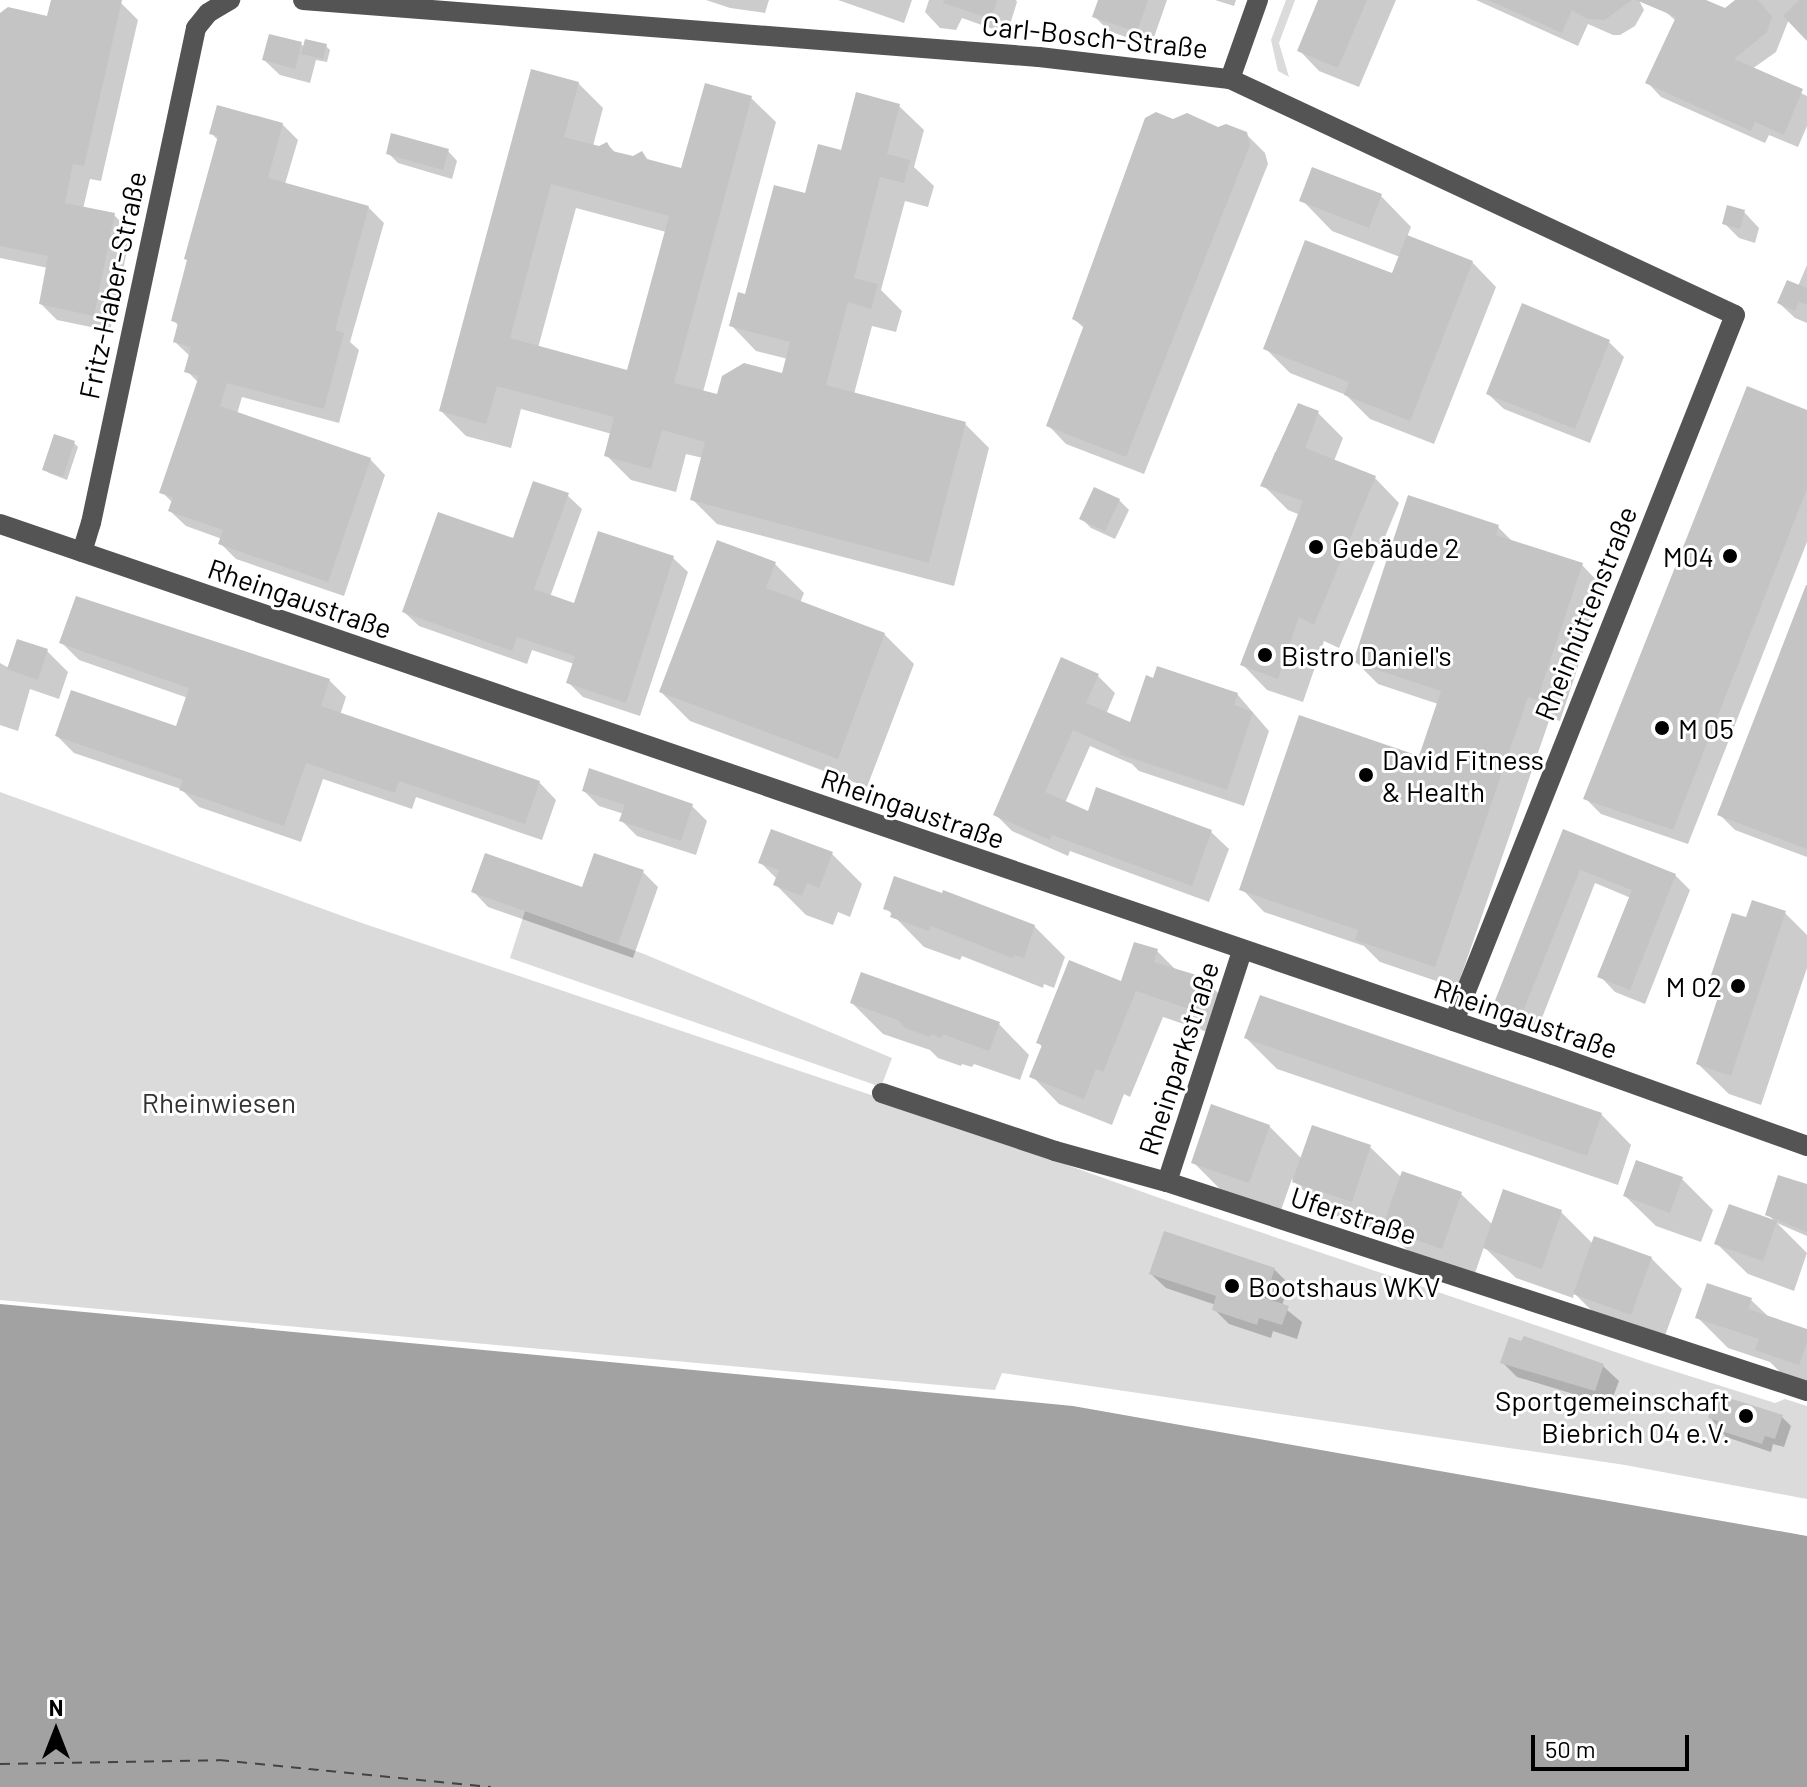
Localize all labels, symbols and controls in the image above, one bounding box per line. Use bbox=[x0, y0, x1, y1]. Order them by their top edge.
street label: Carl-Bosch-Straße bbox=[980, 7, 1210, 65]
street label: Fritz-Haber-Straße bbox=[71, 168, 153, 402]
street label: Rheinhüttenstraße bbox=[1527, 501, 1643, 725]
place label: Gebäude 2 bbox=[1332, 530, 1459, 564]
marker: Gebäude 2 bbox=[1307, 538, 1325, 556]
place label: M04 bbox=[1663, 539, 1714, 573]
marker: M04 bbox=[1721, 547, 1739, 565]
street label: Rheingaustraße bbox=[204, 551, 396, 645]
place label: Bistro Daniel's bbox=[1281, 638, 1452, 672]
marker: Bistro Daniel's bbox=[1256, 646, 1274, 664]
place label: M 05 bbox=[1678, 711, 1734, 745]
marker: M 05 bbox=[1653, 719, 1671, 737]
place label: David Fitness & Health bbox=[1382, 742, 1544, 808]
street label: Rheingaustraße bbox=[817, 761, 1009, 855]
marker: David Fitness & Health bbox=[1357, 766, 1375, 784]
street label: Rheinparkstraße bbox=[1131, 957, 1225, 1159]
place label: M 02 bbox=[1666, 969, 1722, 1003]
street label: Rheingaustraße bbox=[1430, 971, 1622, 1065]
marker: M 02 bbox=[1729, 977, 1747, 995]
park label: Rheinwiesen bbox=[142, 1085, 296, 1119]
street label: Uferstraße bbox=[1287, 1179, 1421, 1251]
place label: Bootshaus WKV bbox=[1248, 1269, 1440, 1303]
marker: Bootshaus WKV bbox=[1223, 1277, 1241, 1295]
place label: Sportgemeinschaft Biebrich 04 e.V. bbox=[1495, 1383, 1730, 1449]
marker: Sportgemeinschaft Biebrich 04 e.V. bbox=[1737, 1407, 1755, 1425]
north arrow bbox=[16, 1691, 96, 1771]
text: N bbox=[49, 1694, 63, 1720]
scale bar bbox=[1535, 1719, 1693, 1769]
text: 50 m bbox=[1545, 1734, 1596, 1763]

